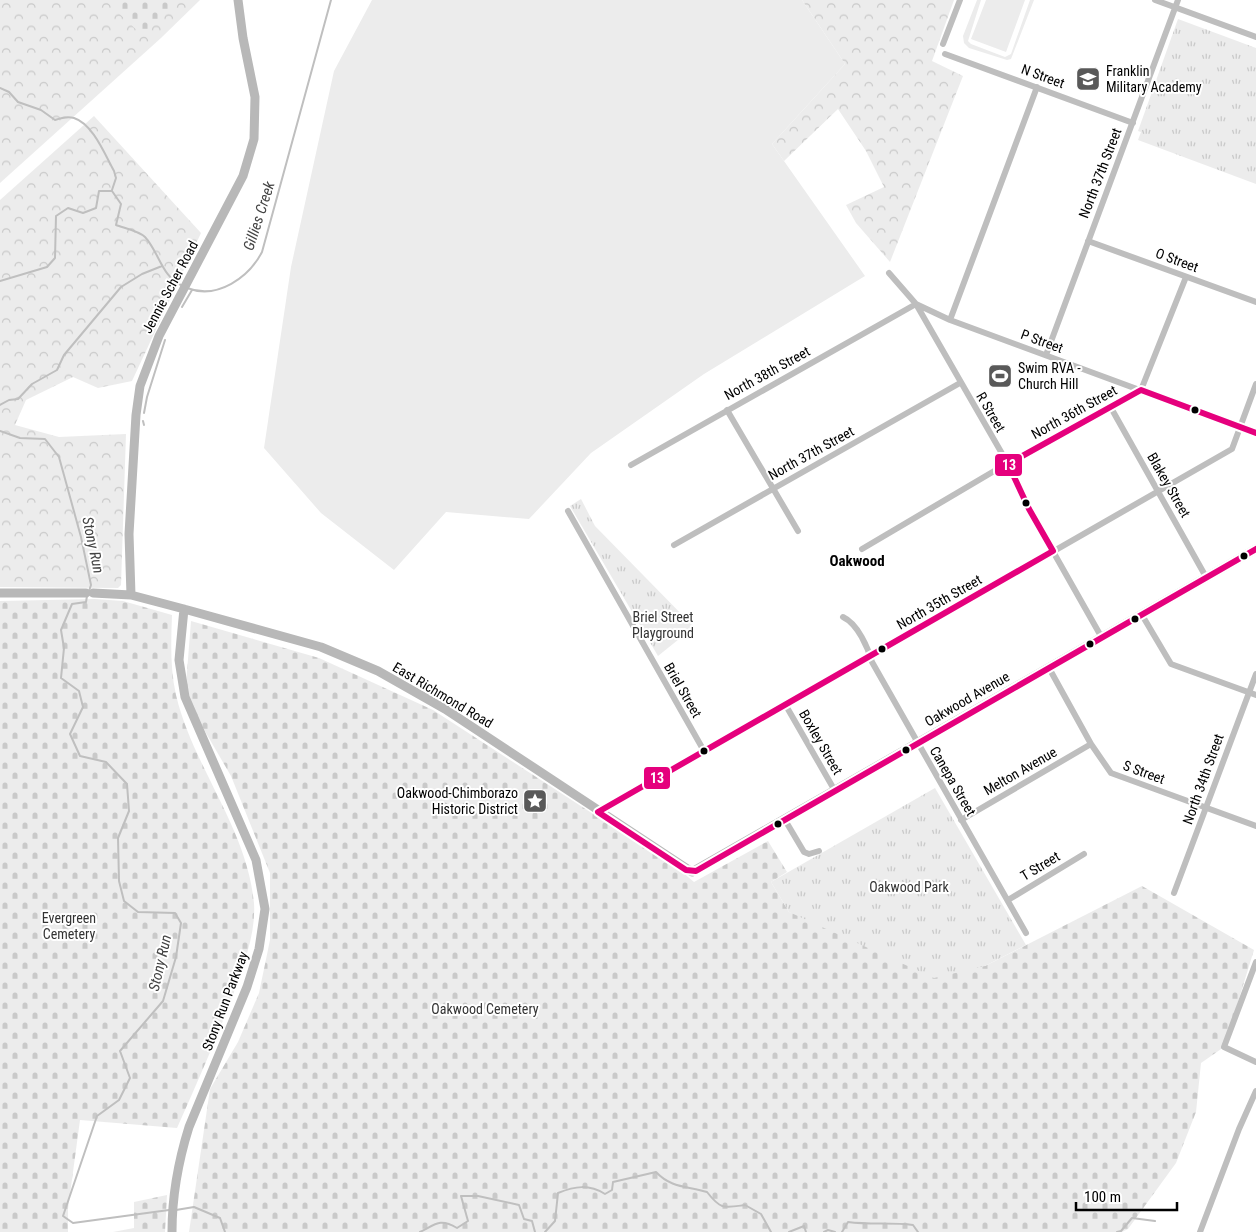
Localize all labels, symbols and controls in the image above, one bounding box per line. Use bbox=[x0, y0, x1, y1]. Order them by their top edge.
street label: N Street bbox=[1019, 61, 1067, 91]
place label: Franklin Military Academy bbox=[1106, 63, 1202, 95]
school or university icon: Franklin Military Academy bbox=[1075, 66, 1101, 92]
street label: North 37th Street bbox=[1075, 126, 1125, 220]
water label: Gillies Creek bbox=[239, 179, 279, 253]
street label: Jennie Scher Road bbox=[139, 238, 201, 336]
street label: O Street bbox=[1153, 245, 1201, 275]
street label: P Street bbox=[1019, 326, 1065, 356]
street label: North 38th Street bbox=[722, 343, 812, 403]
place label: Swim RVA - Church Hill bbox=[1018, 360, 1081, 392]
sports icon: Swim RVA - Church Hill bbox=[987, 363, 1013, 389]
street label: North 36th Street bbox=[1029, 382, 1119, 442]
street label: R Street bbox=[973, 389, 1009, 435]
unlabelled marker bbox=[1190, 405, 1200, 415]
street label: North 37th Street bbox=[766, 423, 856, 483]
street label: Blakey Street bbox=[1144, 450, 1194, 520]
line badge: 13 bbox=[994, 453, 1023, 477]
text: 13 bbox=[1002, 457, 1016, 473]
unlabelled marker bbox=[1021, 498, 1031, 508]
water label: Stony Run bbox=[78, 515, 108, 575]
unlabelled marker bbox=[1239, 551, 1249, 561]
district label: Oakwood bbox=[829, 552, 885, 570]
street label: North 35th Street bbox=[894, 571, 984, 633]
park label: Briel Street Playground bbox=[632, 609, 694, 641]
unlabelled marker bbox=[1130, 614, 1140, 624]
unlabelled marker bbox=[1085, 639, 1095, 649]
unlabelled marker bbox=[877, 644, 887, 654]
street label: East Richmond Road bbox=[390, 659, 496, 731]
street label: Briel Street bbox=[661, 660, 705, 720]
street label: Oakwood Avenue bbox=[922, 668, 1013, 730]
street label: Boxley Street bbox=[796, 707, 846, 777]
street label: North 34th Street bbox=[1179, 732, 1227, 826]
street label: Canepa Street bbox=[927, 743, 979, 819]
street label: Melton Avenue bbox=[981, 743, 1060, 798]
unlabelled marker bbox=[901, 745, 911, 755]
unlabelled marker bbox=[699, 746, 709, 756]
street label: S Street bbox=[1121, 757, 1167, 787]
line badge: 13 bbox=[643, 766, 671, 790]
text: 13 bbox=[650, 770, 664, 786]
place label: Oakwood-Chimborazo Historic District bbox=[397, 785, 518, 817]
place icon: Oakwood-Chimborazo Historic District bbox=[522, 788, 548, 814]
unlabelled marker bbox=[773, 819, 783, 829]
street label: T Street bbox=[1017, 848, 1063, 884]
park label: Oakwood Park bbox=[869, 879, 950, 895]
park label: Evergreen Cemetery bbox=[42, 910, 96, 942]
water label: Stony Run bbox=[145, 933, 175, 993]
street label: Stony Run Parkway bbox=[199, 949, 251, 1053]
park label: Oakwood Cemetery bbox=[431, 1001, 539, 1017]
scale bar bbox=[1076, 1180, 1177, 1212]
text: 100 m bbox=[1084, 1188, 1121, 1206]

